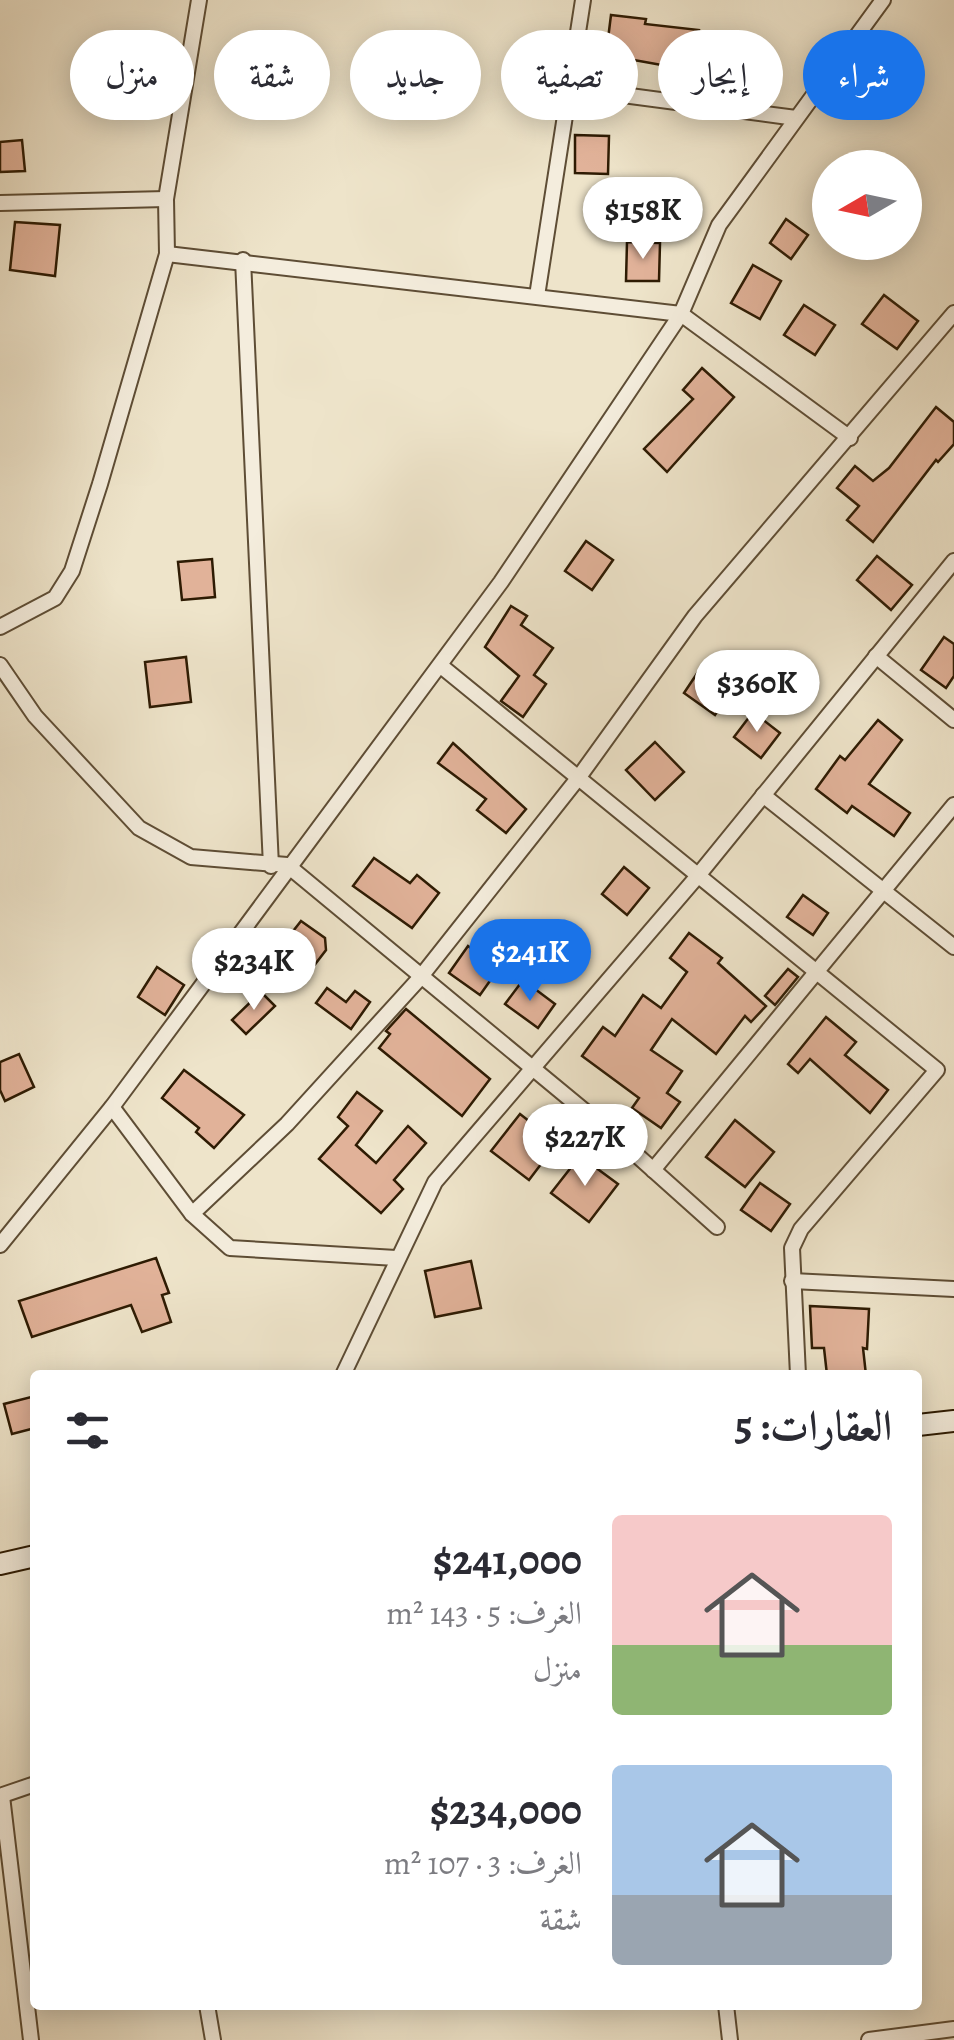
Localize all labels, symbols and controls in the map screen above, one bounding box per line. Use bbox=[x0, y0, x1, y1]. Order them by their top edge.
chip: منزل bbox=[70, 30, 194, 120]
chip: شقة bbox=[214, 30, 330, 120]
chip: جديد bbox=[350, 30, 481, 120]
chip: تصفية bbox=[501, 30, 638, 120]
chip: إيجار bbox=[658, 30, 783, 120]
chip: شراء bbox=[803, 30, 925, 120]
north arrow bbox=[812, 150, 922, 260]
map controls bbox=[812, 150, 922, 260]
pin: $158K bbox=[573, 177, 713, 262]
text: $158K bbox=[605, 187, 681, 231]
pin: $360K bbox=[687, 650, 827, 735]
text: $360K bbox=[717, 660, 797, 704]
pin: $241K bbox=[460, 919, 600, 1004]
pin: $234K bbox=[184, 928, 324, 1013]
text: $241K bbox=[491, 929, 569, 973]
text: $234K bbox=[214, 938, 294, 982]
pin: $227K bbox=[515, 1104, 655, 1189]
text: $227K bbox=[545, 1114, 625, 1158]
text: العقارات: 5 bbox=[735, 1397, 892, 1454]
icon: filters bbox=[60, 1403, 115, 1458]
text: $241,000 bbox=[433, 1531, 582, 1588]
icon: home bbox=[692, 1555, 812, 1675]
text: الغرف: 5 · 143 m² bbox=[386, 1591, 582, 1635]
text: منزل bbox=[533, 1647, 582, 1691]
text: $234,000 bbox=[430, 1781, 582, 1838]
icon: home bbox=[692, 1805, 812, 1925]
text: الغرف: 3 · 107 m² bbox=[384, 1841, 582, 1885]
text: شقة bbox=[540, 1897, 582, 1941]

